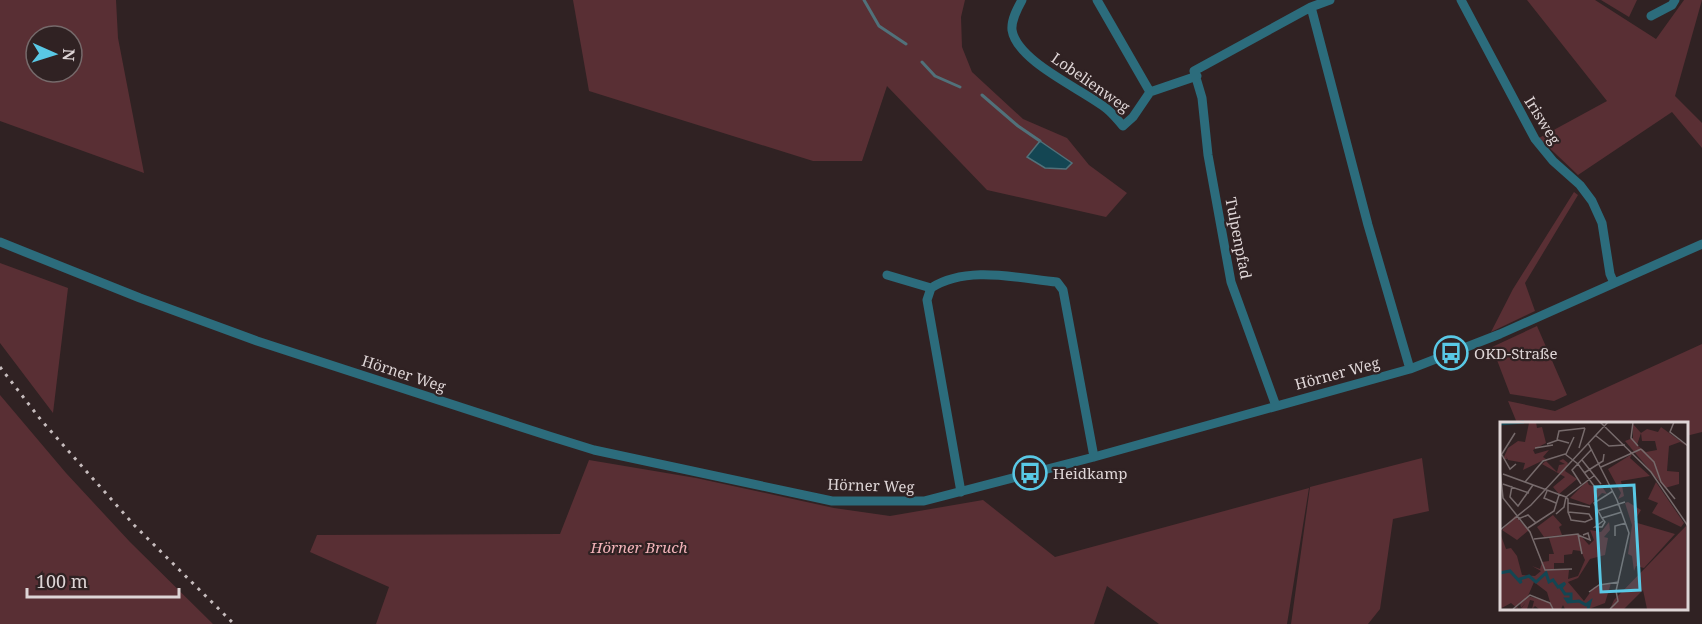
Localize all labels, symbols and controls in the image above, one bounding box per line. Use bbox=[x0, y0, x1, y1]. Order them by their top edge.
north arrow bbox=[24, 24, 84, 84]
text: N bbox=[58, 48, 80, 62]
street label: Lobelienweg bbox=[1048, 48, 1134, 116]
street label: Irisweg bbox=[1520, 92, 1566, 148]
street label: Tulpenpfad bbox=[1221, 196, 1257, 280]
bus stop icon: OKD-Straße bbox=[1433, 335, 1469, 371]
place label: OKD-Straße bbox=[1474, 343, 1558, 363]
street label: Hörner Weg bbox=[359, 350, 449, 396]
street label: Hörner Weg bbox=[1292, 352, 1382, 394]
inset map bbox=[1500, 422, 1687, 609]
bus stop icon: Heidkamp bbox=[1012, 455, 1048, 491]
place label: Heidkamp bbox=[1053, 463, 1128, 483]
street label: Hörner Weg bbox=[827, 473, 915, 497]
park label: Hörner Bruch bbox=[590, 537, 687, 557]
scale bar bbox=[27, 561, 178, 599]
text: 100 m bbox=[36, 569, 88, 593]

